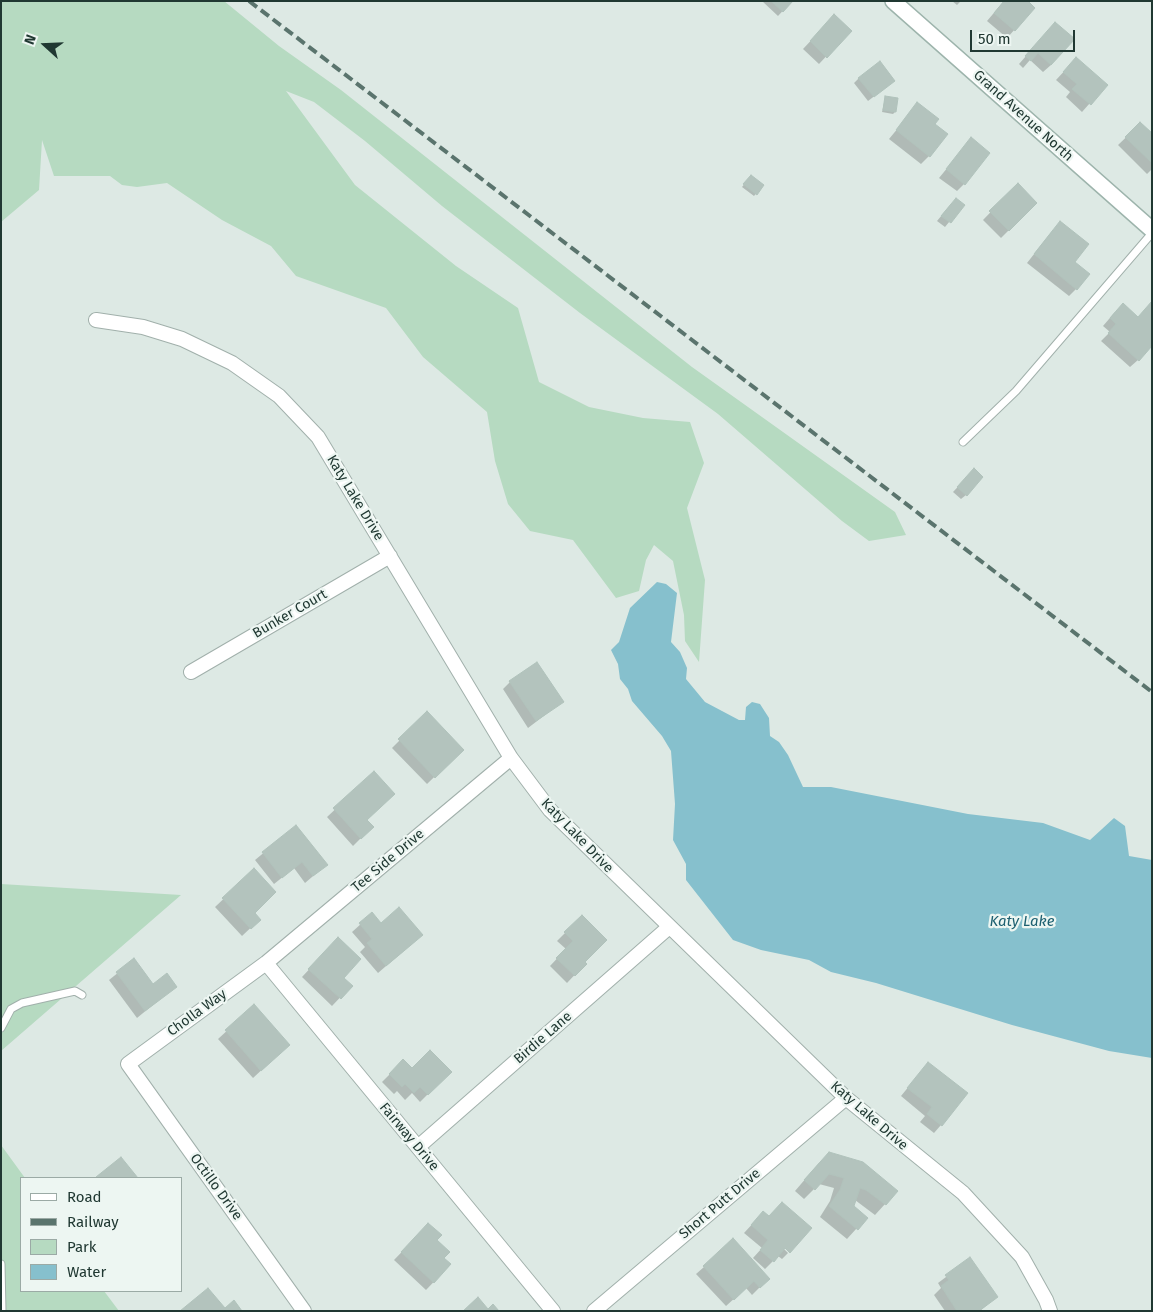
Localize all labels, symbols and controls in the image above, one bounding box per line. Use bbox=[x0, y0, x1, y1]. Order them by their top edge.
north arrow bbox=[20, 20, 70, 70]
scale bar bbox=[973, 20, 1078, 52]
text: 50 m bbox=[978, 30, 1011, 48]
text: N bbox=[21, 32, 40, 47]
street label: Grand Avenue North bbox=[970, 67, 1076, 165]
street label: Katy Lake Drive bbox=[323, 452, 387, 544]
street label: Bunker Court bbox=[250, 586, 330, 642]
street label: Katy Lake Drive bbox=[537, 795, 617, 877]
street label: Tee Side Drive bbox=[348, 826, 428, 896]
water label: Katy Lake bbox=[990, 913, 1054, 931]
street label: Cholla Way bbox=[164, 986, 230, 1040]
street label: Birdie Lane bbox=[511, 1008, 575, 1068]
street label: Katy Lake Drive bbox=[827, 1078, 911, 1154]
street label: Fairway Drive bbox=[376, 1100, 442, 1174]
street label: Octillo Drive bbox=[186, 1150, 246, 1224]
street label: Short Putt Drive bbox=[676, 1165, 764, 1243]
legend bbox=[20, 1177, 182, 1292]
text: Road bbox=[67, 1188, 102, 1206]
text: Railway bbox=[67, 1213, 119, 1231]
text: Park bbox=[67, 1238, 97, 1256]
text: Water bbox=[67, 1263, 106, 1281]

